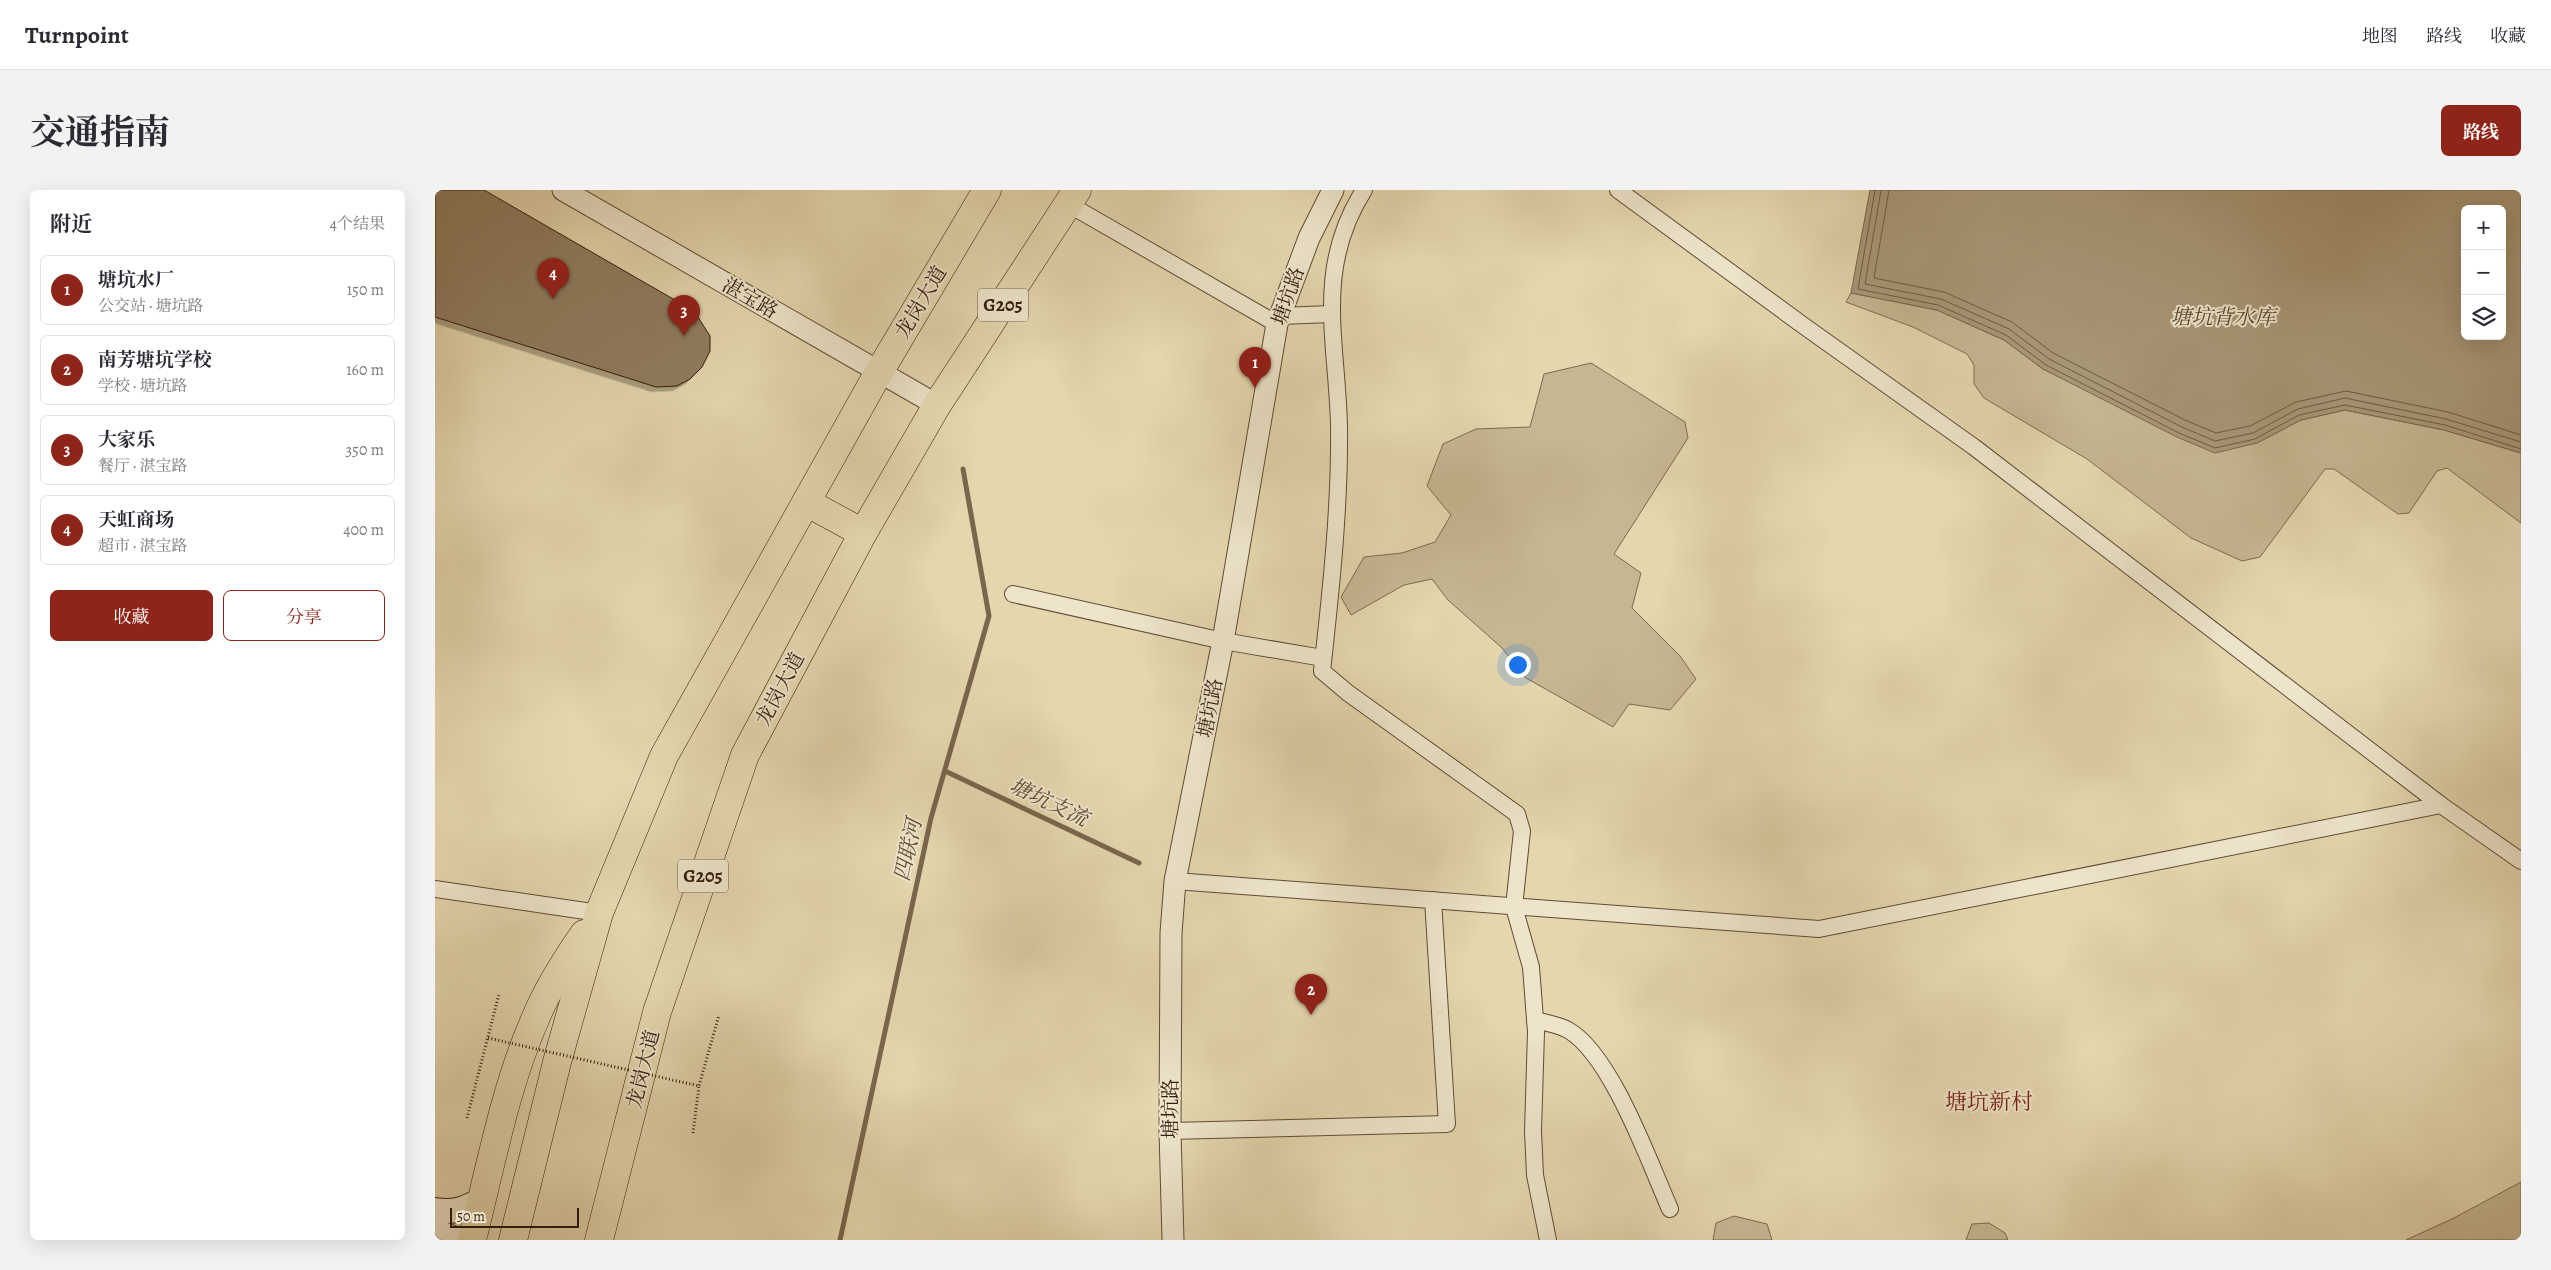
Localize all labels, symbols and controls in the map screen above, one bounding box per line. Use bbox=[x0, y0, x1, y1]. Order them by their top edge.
text: Turnpoint bbox=[25, 19, 129, 51]
text: 地图 bbox=[2362, 24, 2398, 48]
text: 路线 bbox=[2426, 24, 2462, 48]
text: 收藏 bbox=[2490, 24, 2526, 48]
button: 路线 bbox=[2441, 105, 2521, 156]
text: 交通指南 bbox=[30, 108, 170, 156]
map controls bbox=[2461, 205, 2506, 340]
button: + bbox=[2461, 205, 2506, 250]
text: 附近 bbox=[50, 210, 92, 238]
text: 4个结果 bbox=[330, 213, 385, 235]
button: − bbox=[2461, 250, 2506, 295]
pin: 4 bbox=[537, 258, 569, 299]
street label: 龙岗大道 bbox=[889, 261, 953, 343]
street label: 塘坑路 bbox=[1265, 263, 1311, 329]
text: 塘坑水厂 bbox=[98, 267, 174, 293]
street label: 湛宝路 bbox=[717, 271, 783, 325]
text: 1 bbox=[64, 279, 70, 301]
text: 150 m bbox=[347, 279, 384, 301]
road number: G205 bbox=[978, 288, 1028, 322]
text: 公交站 · 塘坑路 bbox=[98, 295, 204, 317]
pin: 3 bbox=[668, 295, 700, 336]
button: layers bbox=[2461, 295, 2506, 340]
water label: 塘坑背水库 bbox=[2171, 303, 2278, 331]
text: 南芳塘坑学校 bbox=[98, 347, 212, 373]
pin: 1 bbox=[1239, 347, 1271, 388]
text: 2 bbox=[63, 359, 71, 381]
text: 160 m bbox=[346, 359, 384, 381]
text: 学校 · 塘坑路 bbox=[98, 375, 188, 397]
text: 大家乐 bbox=[98, 427, 155, 453]
text: 3 bbox=[64, 439, 70, 461]
text: 350 m bbox=[345, 439, 384, 461]
text: 餐厅 · 湛宝路 bbox=[98, 455, 188, 477]
text: 天虹商场 bbox=[98, 507, 174, 533]
text: 4 bbox=[63, 519, 71, 541]
text: 400 m bbox=[343, 519, 384, 541]
text: 超市 · 湛宝路 bbox=[98, 535, 188, 557]
button: 收藏 bbox=[50, 590, 213, 641]
button: 分享 bbox=[223, 590, 385, 641]
street label: 龙岗大道 bbox=[749, 647, 811, 731]
your location bbox=[1505, 652, 1531, 678]
street label: 塘坑路 bbox=[1191, 676, 1229, 740]
water label: 塘坑支流 bbox=[1005, 772, 1096, 834]
water label: 四联河 bbox=[888, 812, 929, 884]
road number: G205 bbox=[678, 859, 728, 892]
pin: 2 bbox=[1295, 974, 1327, 1015]
street label: 龙岗大道 bbox=[620, 1027, 666, 1111]
street label: 塘坑路 bbox=[1157, 1079, 1184, 1139]
district label: 塘坑新村 bbox=[1945, 1087, 2033, 1117]
scale bar bbox=[450, 1205, 579, 1228]
text: 50 m bbox=[457, 1207, 485, 1226]

